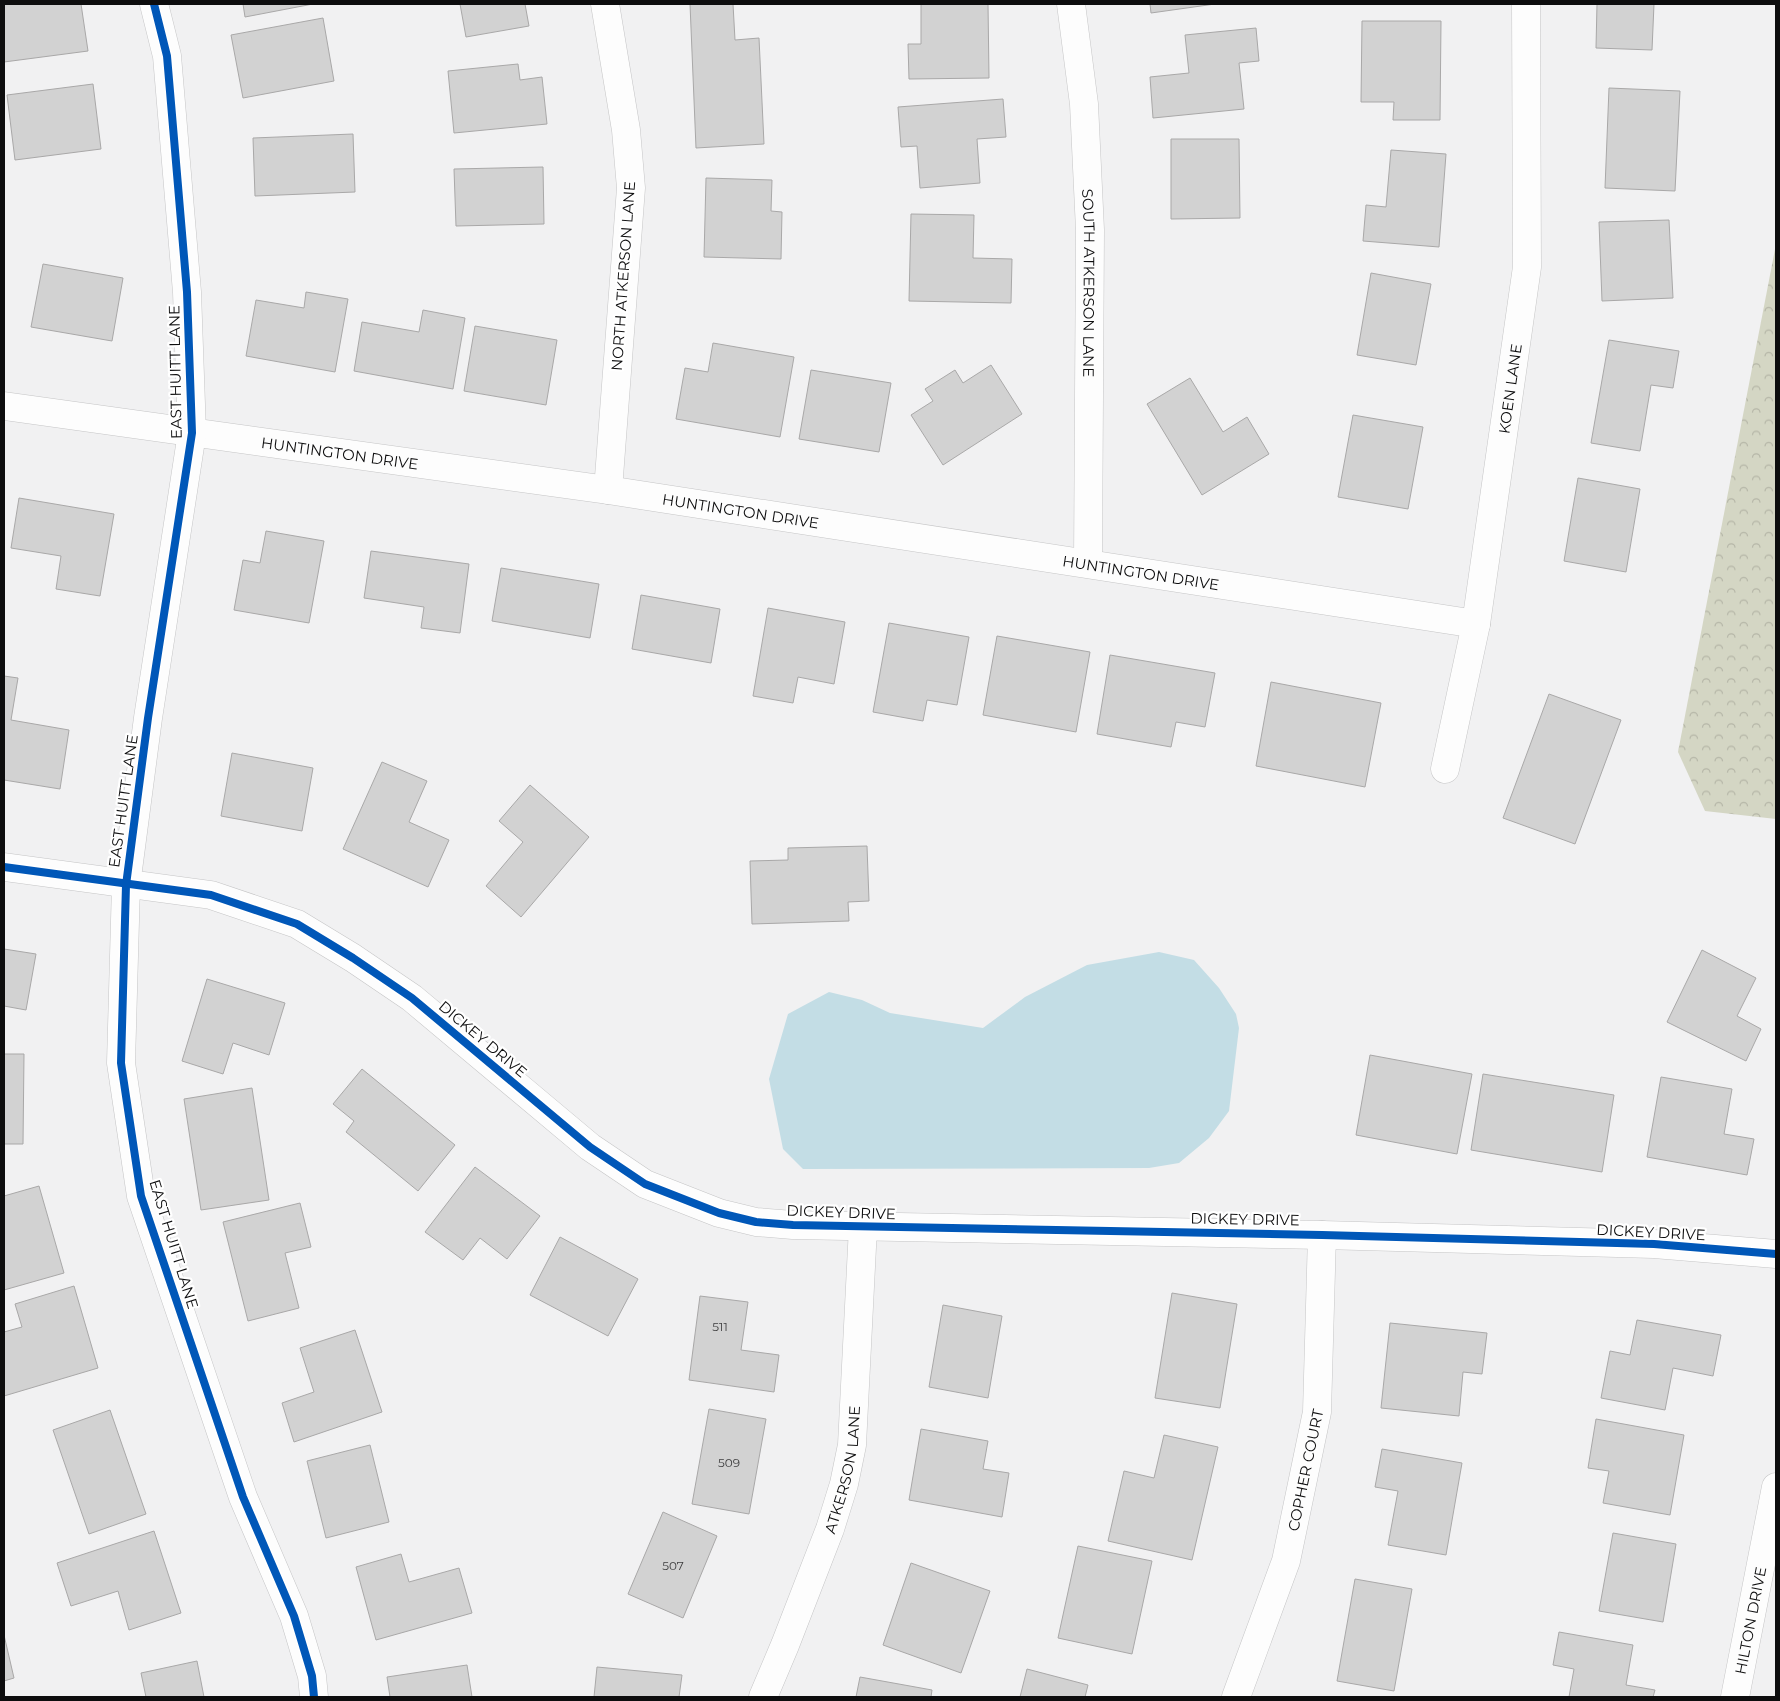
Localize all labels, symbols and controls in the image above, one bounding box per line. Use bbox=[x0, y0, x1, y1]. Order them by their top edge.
street label: NORTH ATKERSON LANE bbox=[607, 180, 639, 372]
street label: SOUTH ATKERSON LANE bbox=[1079, 188, 1100, 377]
street label: EAST HUITT LANE bbox=[164, 305, 186, 439]
street label: KOEN LANE bbox=[1494, 342, 1525, 435]
street label: HUNTINGTON DRIVE bbox=[260, 432, 419, 473]
street label: HUNTINGTON DRIVE bbox=[661, 489, 820, 532]
street label: HUNTINGTON DRIVE bbox=[1061, 551, 1221, 594]
street label: EAST HUITT LANE bbox=[104, 733, 142, 869]
street label: DICKEY DRIVE bbox=[435, 997, 531, 1081]
street label: EAST HUITT LANE bbox=[145, 1177, 203, 1311]
street label: DICKEY DRIVE bbox=[786, 1201, 896, 1223]
street label: DICKEY DRIVE bbox=[1190, 1209, 1300, 1229]
street label: DICKEY DRIVE bbox=[1596, 1220, 1706, 1244]
house number: 511 bbox=[712, 1319, 728, 1334]
street label: ATKERSON LANE bbox=[820, 1405, 863, 1536]
street label: COPHER COURT bbox=[1283, 1407, 1327, 1533]
house number: 509 bbox=[718, 1455, 740, 1470]
house number: 507 bbox=[662, 1558, 684, 1573]
street label: HILTON DRIVE bbox=[1730, 1565, 1770, 1676]

